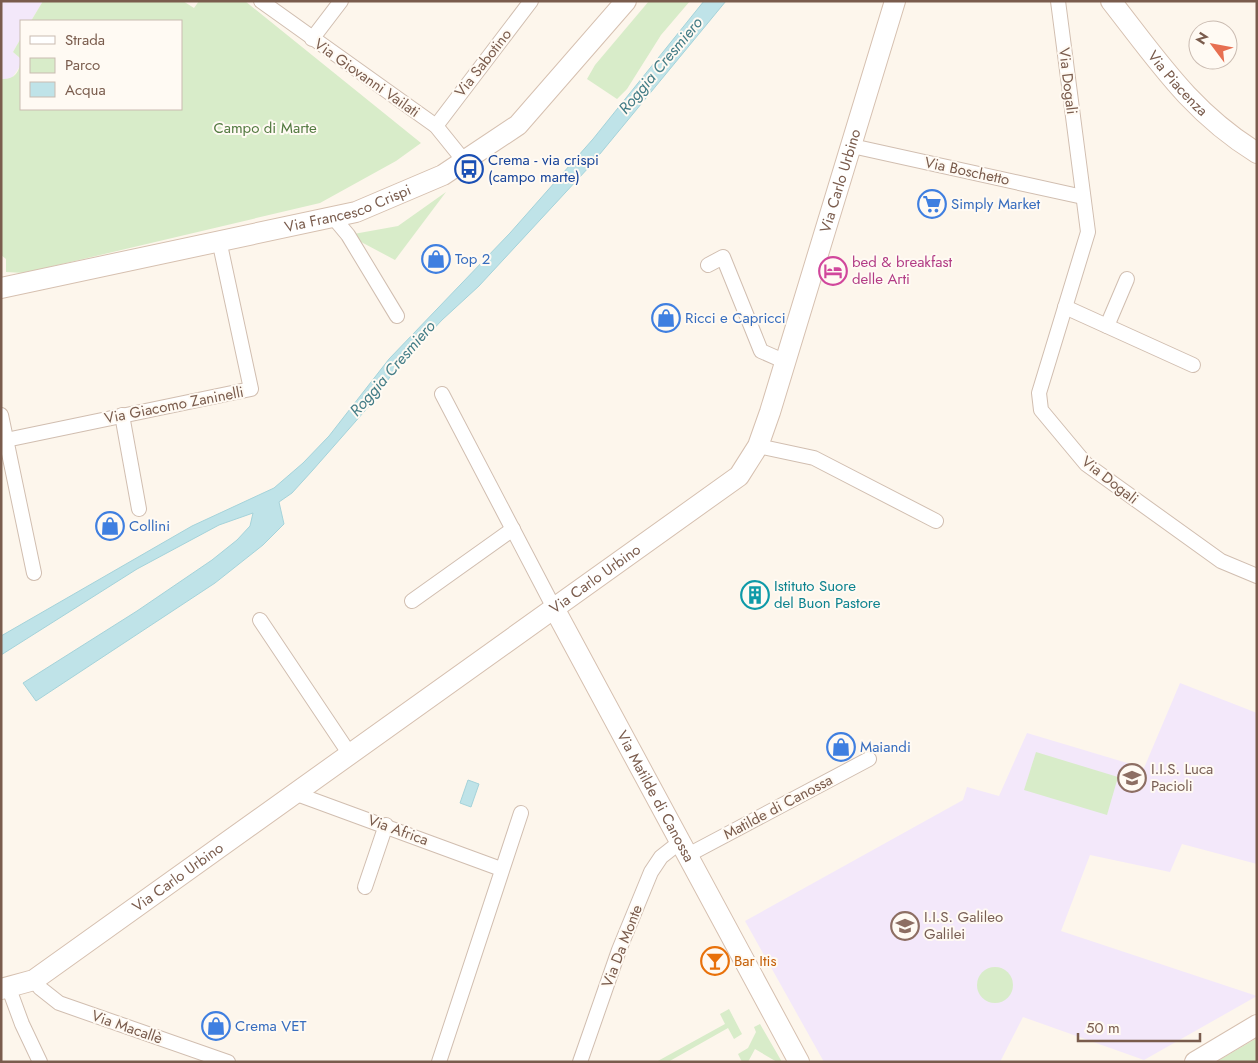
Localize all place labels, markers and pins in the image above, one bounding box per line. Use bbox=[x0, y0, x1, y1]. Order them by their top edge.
place label: Crema - via crispi (campo marte) bbox=[488, 149, 599, 188]
bus stop icon: Crema - via crispi (campo marte) bbox=[454, 154, 484, 184]
supermarket icon: Simply Market bbox=[917, 189, 947, 219]
place label: Simply Market bbox=[951, 193, 1041, 215]
shop icon: Top 2 bbox=[421, 244, 451, 274]
place label: Top 2 bbox=[455, 248, 490, 270]
place label: bed & breakfast delle Arti bbox=[852, 251, 953, 290]
hotel icon: bed & breakfast delle Arti bbox=[818, 256, 848, 286]
shop icon: Ricci e Capricci bbox=[651, 303, 681, 333]
place label: Ricci e Capricci bbox=[685, 307, 786, 329]
shop icon: Collini bbox=[95, 511, 125, 541]
place label: Collini bbox=[129, 515, 170, 537]
place label: Istituto Suore del Buon Pastore bbox=[774, 575, 881, 614]
building icon: Istituto Suore del Buon Pastore bbox=[740, 580, 770, 610]
shop icon: Maiandi bbox=[826, 732, 856, 762]
place label: Maiandi bbox=[860, 736, 911, 758]
place label: I.I.S. Luca Pacioli bbox=[1151, 758, 1213, 797]
school or university icon: I.I.S. Luca Pacioli bbox=[1117, 763, 1147, 793]
place label: I.I.S. Galileo Galilei bbox=[924, 906, 1003, 945]
school or university icon: I.I.S. Galileo Galilei bbox=[890, 911, 920, 941]
bar icon: Bar Itis bbox=[700, 946, 730, 976]
place label: Bar Itis bbox=[734, 950, 776, 972]
shop icon: Crema VET bbox=[201, 1011, 231, 1041]
place label: Crema VET bbox=[235, 1015, 306, 1037]

